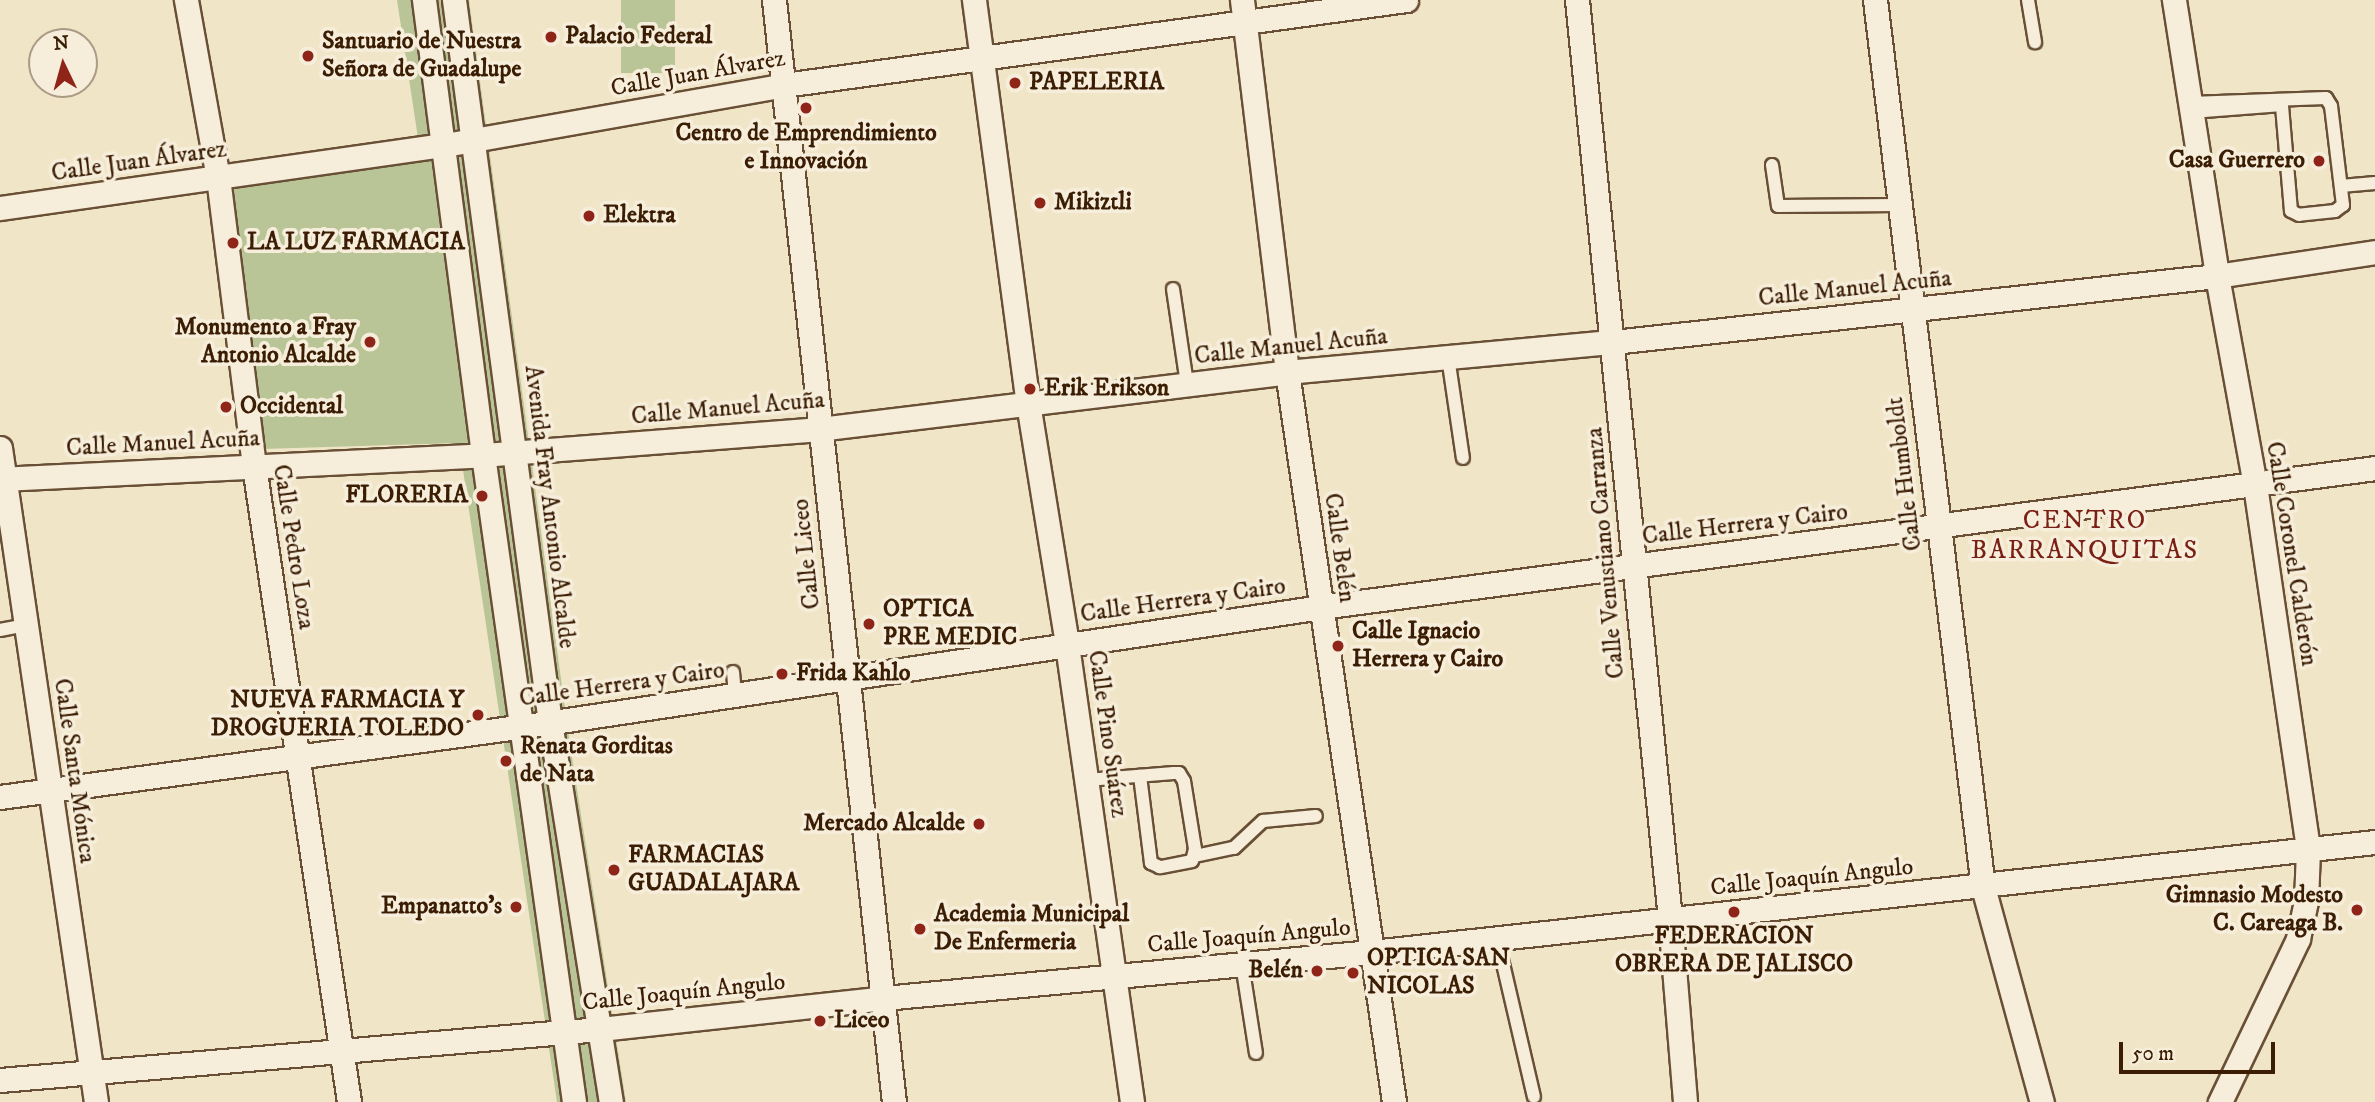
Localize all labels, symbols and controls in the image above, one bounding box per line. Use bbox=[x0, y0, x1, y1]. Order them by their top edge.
place label: Palacio Federal bbox=[565, 23, 712, 51]
north arrow bbox=[28, 28, 98, 98]
place label: Santuario de Nuestra Señora de Guadalupe bbox=[322, 28, 521, 84]
marker: Palacio Federal bbox=[543, 29, 559, 45]
text: N bbox=[53, 31, 70, 56]
street label: Calle Juan Álvarez bbox=[609, 44, 787, 104]
marker: Santuario de Nuestra Señora de Guadalupe bbox=[300, 48, 316, 64]
place label: PAPELERIA bbox=[1029, 69, 1164, 97]
marker: PAPELERIA bbox=[1007, 75, 1023, 91]
marker: Centro de Emprendimiento e Innovación bbox=[798, 100, 814, 116]
place label: Centro de Emprendimiento e Innovación bbox=[675, 120, 937, 176]
street label: Calle Juan Álvarez bbox=[50, 135, 228, 189]
place label: Casa Guerrero bbox=[2169, 147, 2305, 175]
marker: Casa Guerrero bbox=[2311, 153, 2327, 169]
place label: Mikiztli bbox=[1054, 189, 1132, 217]
marker: Mikiztli bbox=[1032, 195, 1048, 211]
place label: Elektra bbox=[603, 202, 676, 230]
marker: Elektra bbox=[581, 208, 597, 224]
place label: LA LUZ FARMACIA bbox=[247, 229, 465, 257]
marker: LA LUZ FARMACIA bbox=[225, 235, 241, 251]
street label: Calle Manuel Acuña bbox=[1757, 265, 1953, 313]
place label: Monumento a Fray Antonio Alcalde bbox=[175, 314, 356, 370]
street label: Calle Manuel Acuña bbox=[1193, 323, 1389, 371]
marker: Monumento a Fray Antonio Alcalde bbox=[362, 334, 378, 350]
street label: Avenida Fray Antonio Alcalde bbox=[517, 364, 581, 650]
place label: Erik Erikson bbox=[1044, 375, 1169, 403]
marker: Erik Erikson bbox=[1022, 381, 1038, 397]
street label: Calle Manuel Acuña bbox=[630, 386, 826, 432]
place label: Occidental bbox=[240, 393, 343, 421]
street label: Calle Humboldt bbox=[1881, 396, 1929, 552]
marker: Occidental bbox=[218, 399, 234, 415]
street label: Calle Manuel Acuña bbox=[65, 425, 261, 463]
street label: Calle Venustiano Carranza bbox=[1581, 426, 1631, 680]
street label: Calle Coronel Calderón bbox=[2259, 440, 2323, 668]
street label: Calle Pedro Loza bbox=[266, 463, 320, 631]
place label: FLORERIA bbox=[345, 482, 468, 510]
marker: FLORERIA bbox=[474, 488, 490, 504]
street label: Calle Belén bbox=[1317, 491, 1361, 605]
street label: Calle Liceo bbox=[787, 497, 827, 611]
street label: Calle Herrera y Cairo bbox=[1641, 498, 1849, 552]
district label: CENTRO BARRANQUITAS bbox=[1972, 505, 2198, 566]
street label: Calle Herrera y Cairo bbox=[1079, 572, 1287, 630]
place label: OPTICA PRE MEDIC bbox=[883, 596, 1017, 652]
marker: OPTICA PRE MEDIC bbox=[861, 616, 877, 632]
place label: Calle Ignacio Herrera y Cairo bbox=[1352, 618, 1503, 674]
marker: Calle Ignacio Herrera y Cairo bbox=[1330, 638, 1346, 654]
street label: Calle Pino Suárez bbox=[1081, 649, 1133, 819]
street label: Calle Herrera y Cairo bbox=[518, 656, 726, 714]
place label: Frida Kahlo bbox=[796, 660, 910, 688]
marker: Frida Kahlo bbox=[774, 666, 790, 682]
street label: Calle Santa Mónica bbox=[47, 677, 101, 865]
place label: NUEVA FARMACIA Y DROGUERIA TOLEDO bbox=[211, 687, 464, 743]
marker: NUEVA FARMACIA Y DROGUERIA TOLEDO bbox=[470, 707, 486, 723]
place label: Renata Gorditas de Nata bbox=[520, 733, 673, 789]
marker: Renata Gorditas de Nata bbox=[498, 753, 514, 769]
place label: Mercado Alcalde bbox=[803, 810, 965, 838]
marker: Mercado Alcalde bbox=[971, 816, 987, 832]
place label: FARMACIAS GUADALAJARA bbox=[628, 842, 799, 898]
street label: Calle Joaquín Angulo bbox=[1709, 853, 1915, 903]
marker: FARMACIAS GUADALAJARA bbox=[606, 862, 622, 878]
place label: Gimnasio Modesto C. Careaga B. bbox=[2166, 882, 2343, 938]
place label: Empanatto's bbox=[381, 893, 502, 921]
marker: Empanatto's bbox=[508, 899, 524, 915]
place label: Academia Municipal De Enfermeria bbox=[934, 901, 1129, 957]
marker: Gimnasio Modesto C. Careaga B. bbox=[2349, 902, 2365, 918]
marker: FEDERACION OBRERA DE JALISCO bbox=[1726, 904, 1742, 920]
street label: Calle Joaquín Angulo bbox=[1146, 914, 1352, 960]
marker: Academia Municipal De Enfermeria bbox=[912, 921, 928, 937]
place label: FEDERACION OBRERA DE JALISCO bbox=[1615, 923, 1853, 979]
place label: OPTICA SAN NICOLAS bbox=[1367, 945, 1510, 1001]
place label: Belén bbox=[1248, 957, 1303, 985]
marker: Belén bbox=[1309, 963, 1325, 979]
marker: OPTICA SAN NICOLAS bbox=[1345, 965, 1361, 981]
street label: Calle Joaquín Angulo bbox=[581, 968, 787, 1018]
place label: Liceo bbox=[834, 1007, 889, 1035]
marker: Liceo bbox=[812, 1013, 828, 1029]
scale bar bbox=[2123, 1028, 2279, 1072]
text: 50 m bbox=[2132, 1041, 2174, 1067]

